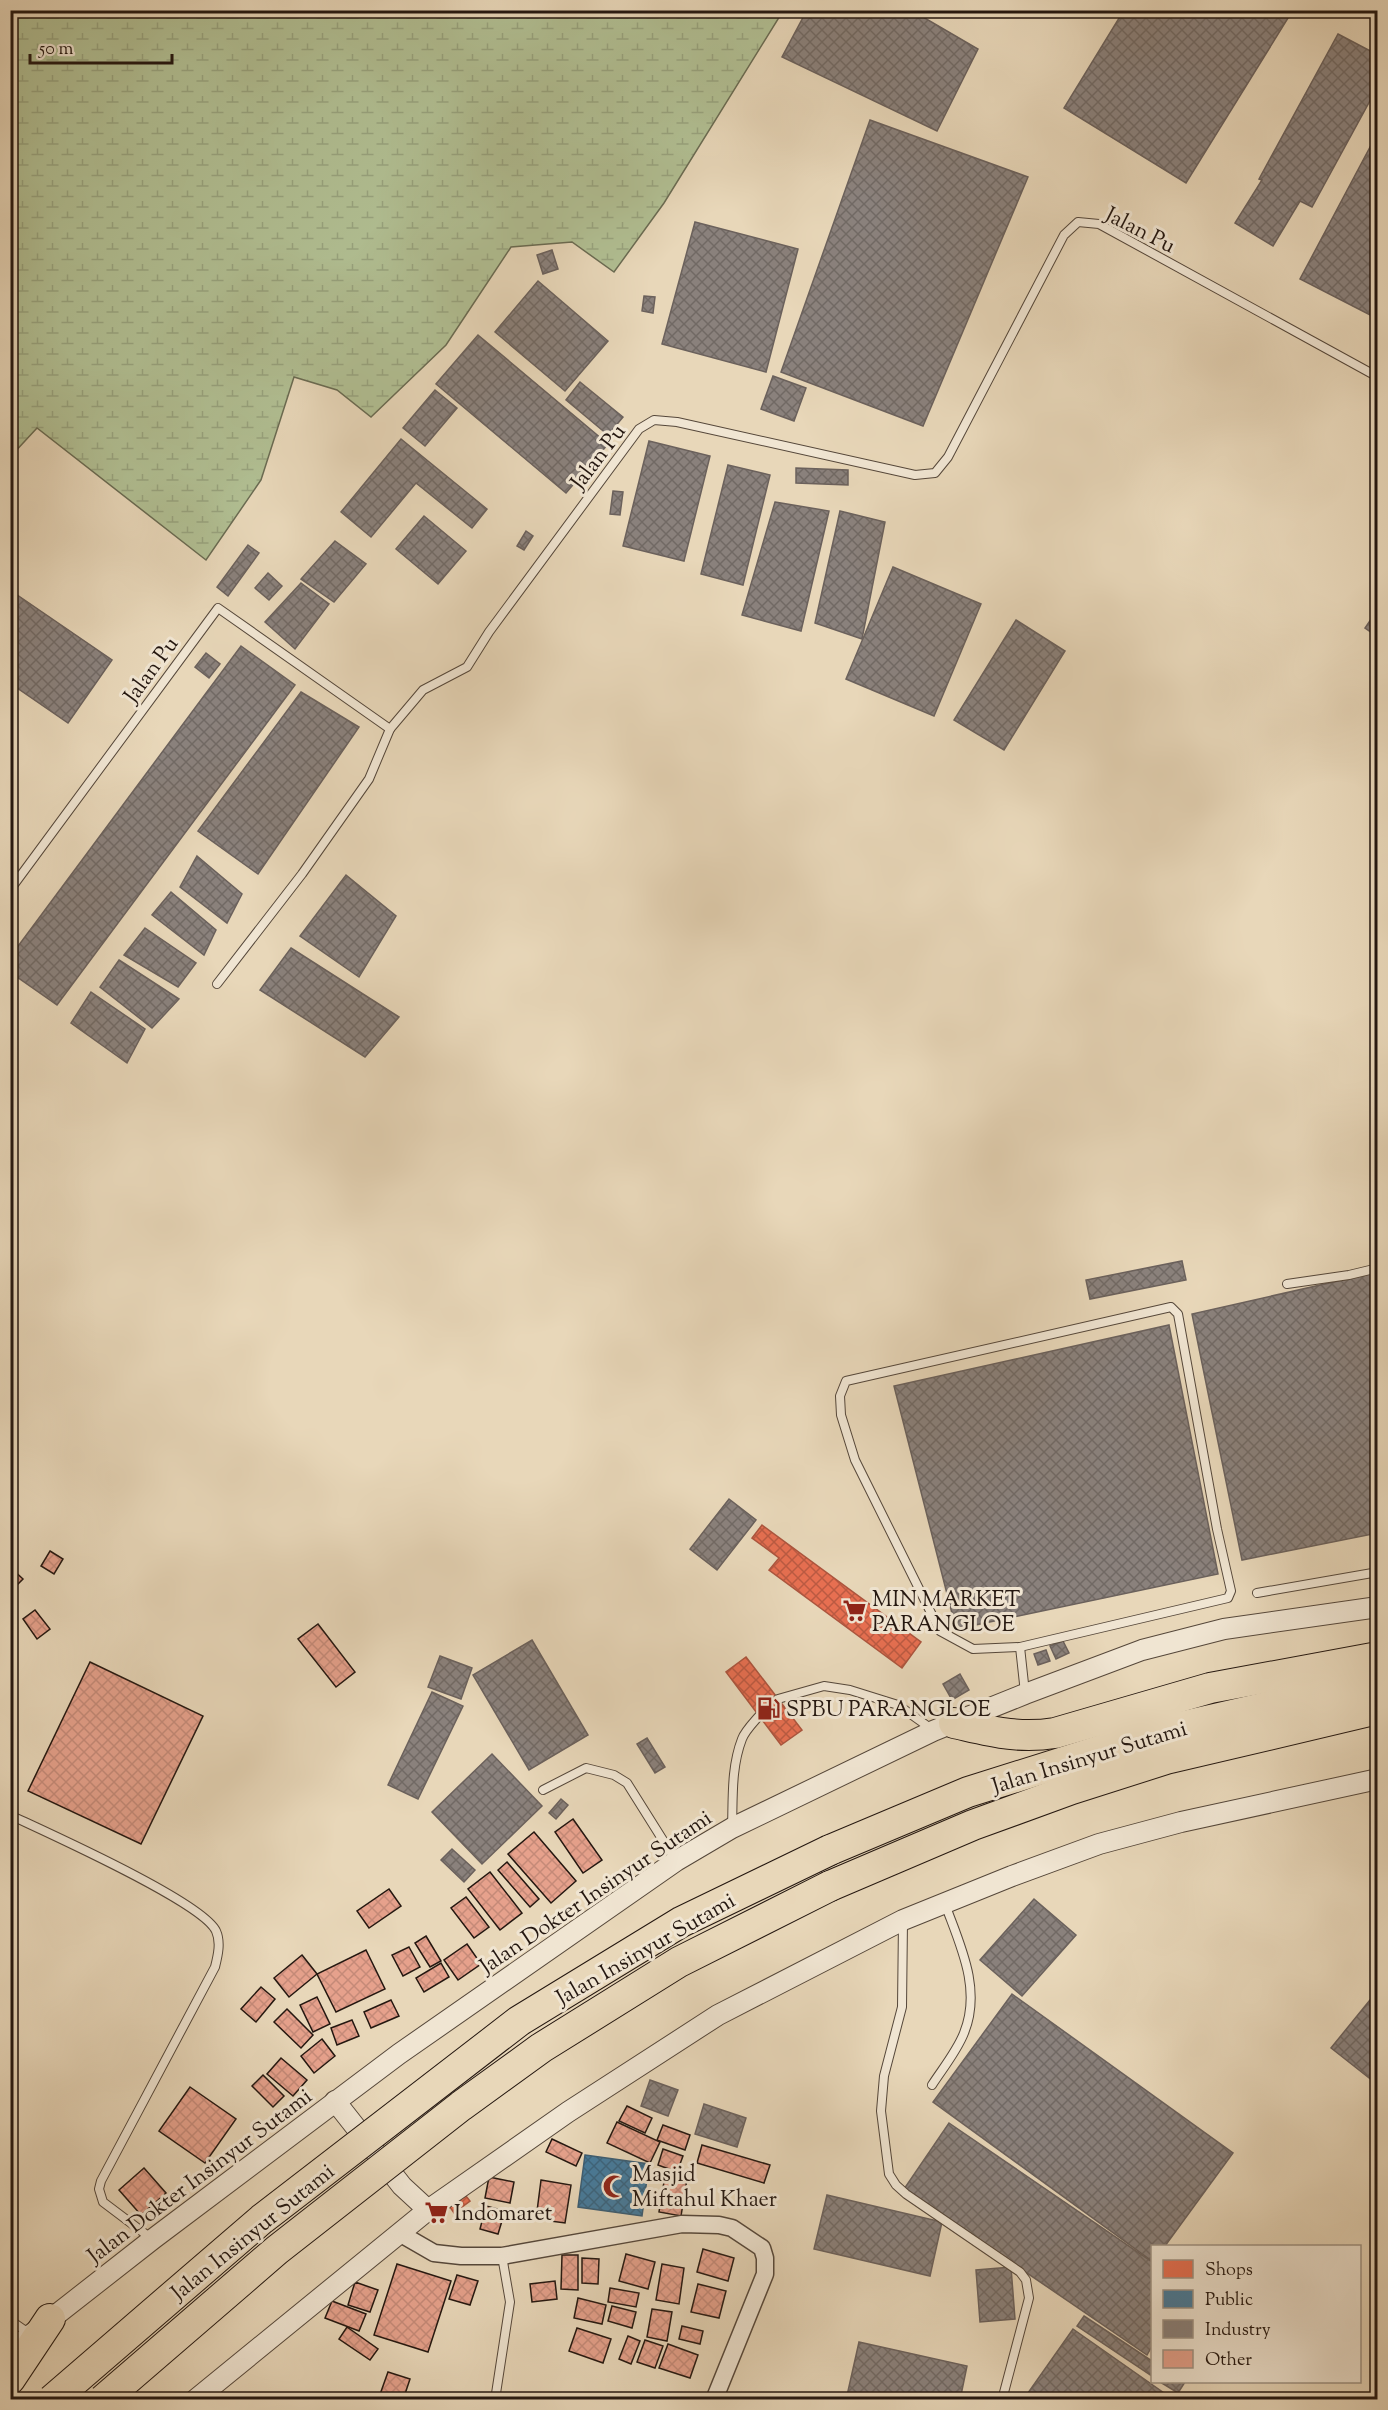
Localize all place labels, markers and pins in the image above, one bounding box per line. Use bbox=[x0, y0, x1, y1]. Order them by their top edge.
place label: MIN MARKET PARANGLOE bbox=[872, 1585, 1021, 1642]
supermarket icon: MIN MARKET PARANGLOE bbox=[841, 1598, 867, 1624]
fuel station icon: SPBU PARANGLOE bbox=[755, 1695, 781, 1721]
place label: SPBU PARANGLOE bbox=[786, 1695, 991, 1727]
place label: Masjid Miftahul Khaer bbox=[632, 2160, 777, 2217]
mosque icon: Masjid Miftahul Khaer bbox=[601, 2173, 627, 2199]
supermarket icon: Indomaret bbox=[423, 2199, 449, 2225]
place label: Indomaret bbox=[454, 2199, 553, 2231]

